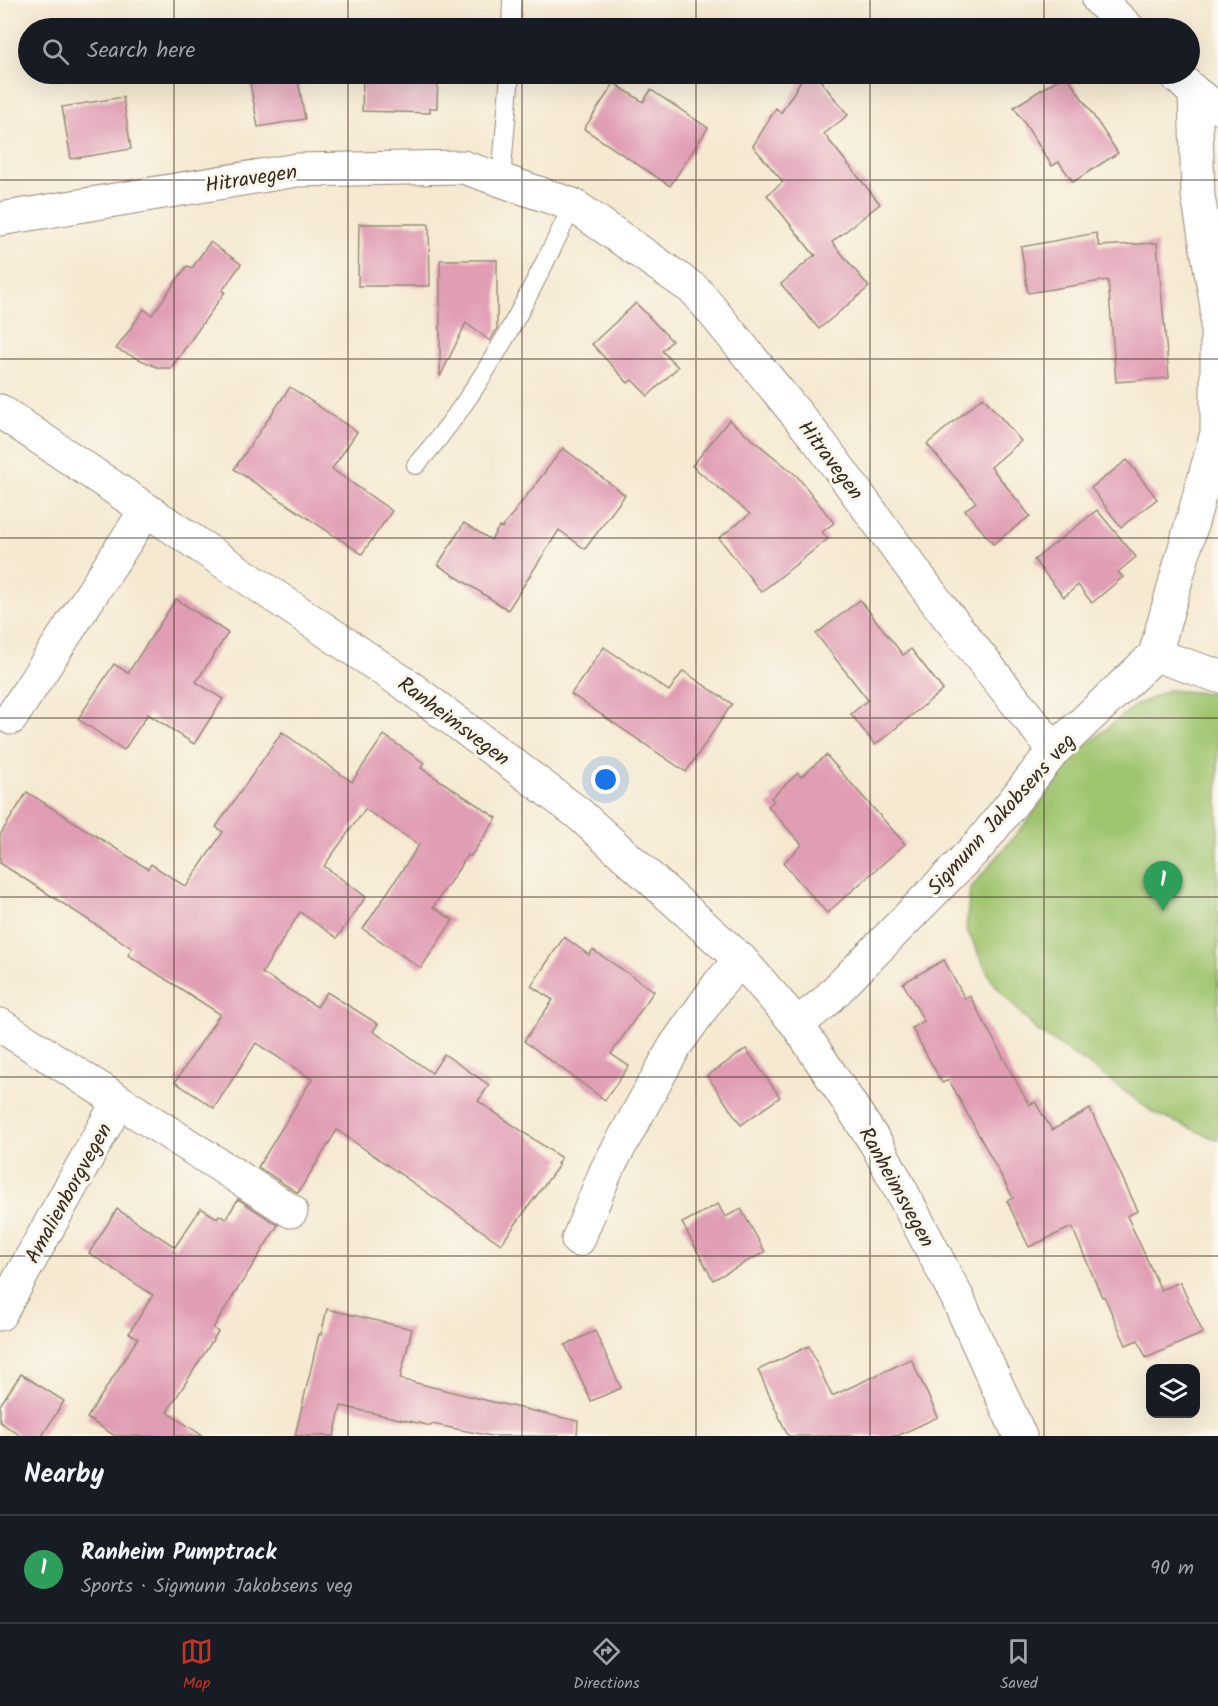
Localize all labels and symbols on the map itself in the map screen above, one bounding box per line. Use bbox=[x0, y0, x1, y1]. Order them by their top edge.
street label: Hitravegen bbox=[203, 156, 300, 203]
street label: Hitravegen bbox=[789, 414, 871, 508]
street label: Ranheimsvegen bbox=[390, 669, 516, 776]
street label: Sigmunn Jakobsens veg bbox=[920, 726, 1084, 904]
your location bbox=[591, 765, 620, 794]
pin: 1 bbox=[1144, 862, 1182, 911]
street label: Amalienborgvegen bbox=[17, 1117, 122, 1270]
street label: Ranheimsvegen bbox=[849, 1121, 943, 1254]

